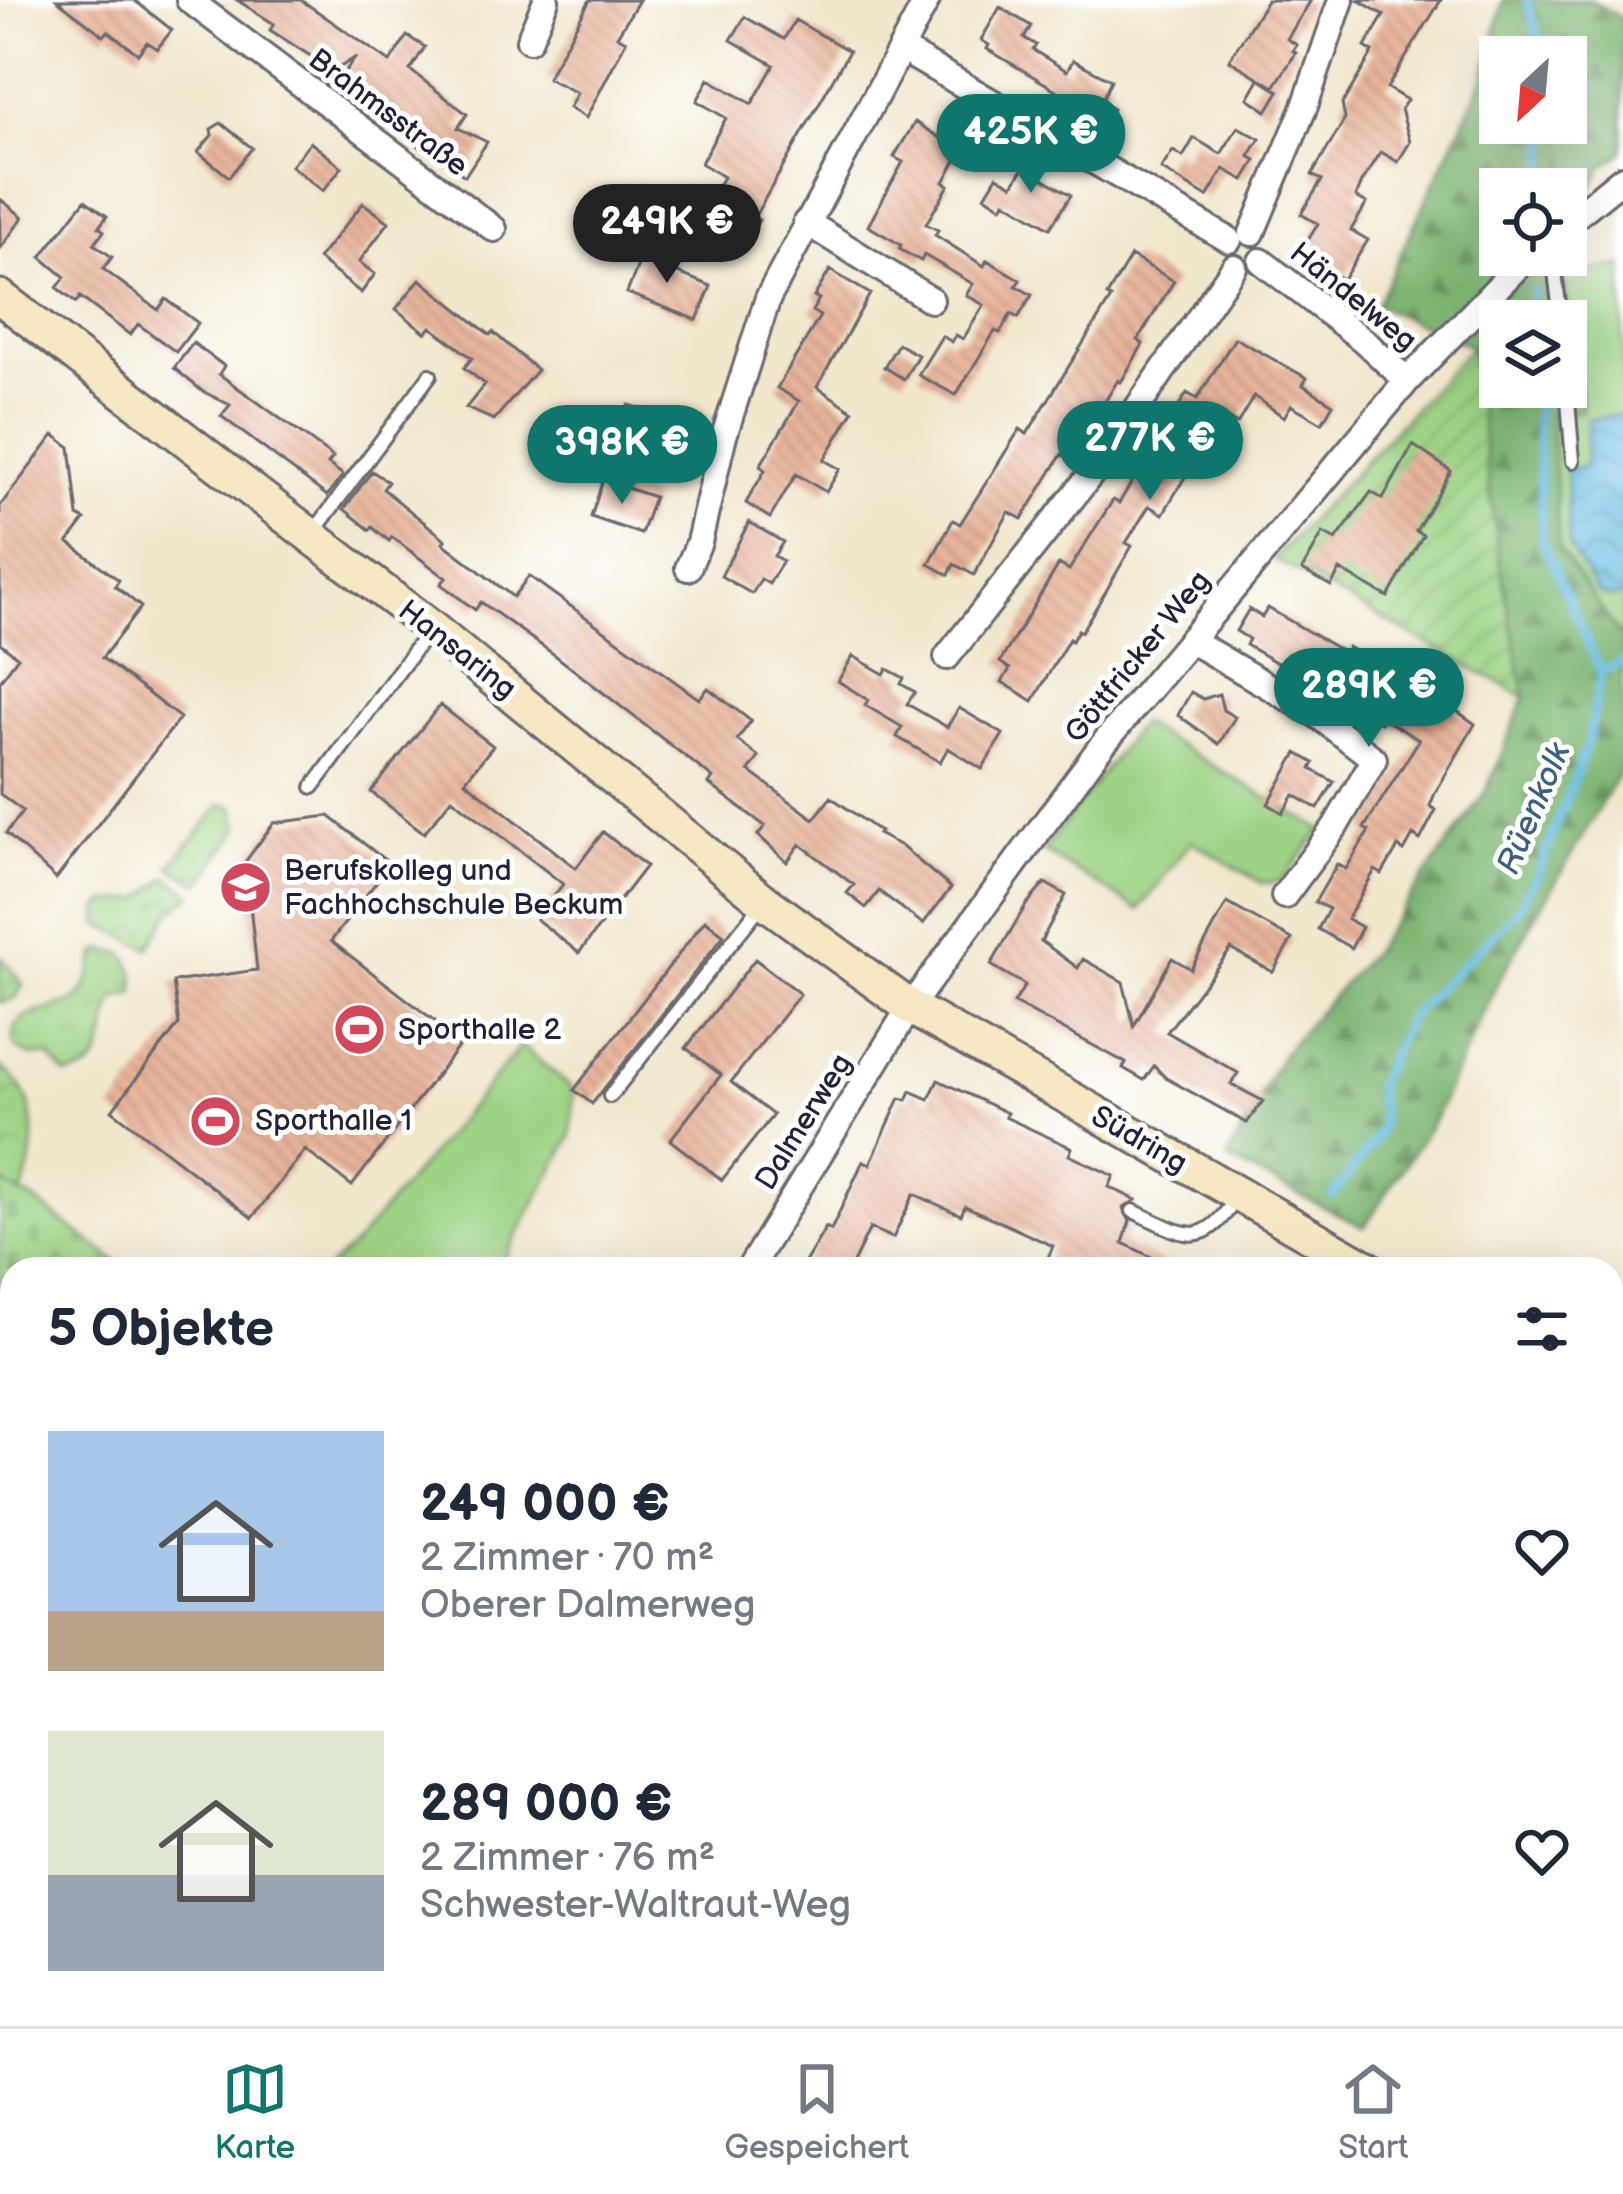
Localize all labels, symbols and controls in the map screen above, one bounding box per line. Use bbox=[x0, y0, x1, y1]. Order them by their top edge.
north arrow bbox=[1479, 36, 1587, 144]
map controls bbox=[1479, 36, 1587, 408]
street label: Brahmsstraße bbox=[301, 42, 475, 184]
pin: 425K € bbox=[933, 94, 1129, 196]
text: 425K € bbox=[963, 109, 1099, 156]
button: locate bbox=[1479, 168, 1587, 276]
pin: 249K € bbox=[569, 184, 765, 286]
text: 249K € bbox=[600, 199, 734, 246]
street label: Händelweg bbox=[1282, 235, 1424, 359]
button: layers bbox=[1479, 300, 1587, 408]
pin: 277K € bbox=[1052, 401, 1248, 503]
pin: 398K € bbox=[524, 405, 720, 507]
text: 277K € bbox=[1084, 416, 1216, 463]
text: 398K € bbox=[554, 420, 690, 467]
street label: Göttfricker Weg bbox=[1058, 564, 1218, 750]
street label: Hansaring bbox=[391, 593, 523, 707]
pin: 289K € bbox=[1271, 648, 1467, 750]
text: 289K € bbox=[1301, 663, 1437, 710]
water label: Rüenkolk bbox=[1489, 737, 1580, 881]
place label: Berufskolleg und Fachhochschule Beckum bbox=[284, 853, 623, 923]
school or university icon: Berufskolleg und Fachhochschule Beckum bbox=[217, 860, 273, 916]
sports icon: Sporthalle 2 bbox=[331, 1002, 387, 1058]
place label: Sporthalle 2 bbox=[398, 1012, 562, 1048]
street label: Dalmerweg bbox=[748, 1047, 860, 1197]
sports icon: Sporthalle 1 bbox=[188, 1093, 244, 1149]
street label: Südring bbox=[1085, 1098, 1193, 1182]
place label: Sporthalle 1 bbox=[255, 1103, 412, 1139]
icon: filters bbox=[1509, 1296, 1575, 1362]
text: 5 Objekte bbox=[48, 1299, 274, 1360]
text: 249 000 € bbox=[420, 1474, 670, 1535]
icon: home bbox=[144, 1479, 288, 1623]
icon: heart bbox=[1509, 1518, 1575, 1584]
text: 2 Zimmer · 70 m² bbox=[420, 1535, 714, 1582]
text: Oberer Dalmerweg bbox=[420, 1582, 755, 1629]
text: 289 000 € bbox=[420, 1774, 672, 1835]
icon: home bbox=[144, 1779, 288, 1923]
icon: heart bbox=[1509, 1818, 1575, 1884]
text: 2 Zimmer · 76 m² bbox=[420, 1835, 715, 1882]
text: Schwester-Waltraut-Weg bbox=[420, 1882, 851, 1929]
tab: Karte bbox=[215, 2056, 295, 2168]
tab: Gespeichert bbox=[724, 2056, 909, 2168]
tab: Start bbox=[1338, 2056, 1408, 2168]

